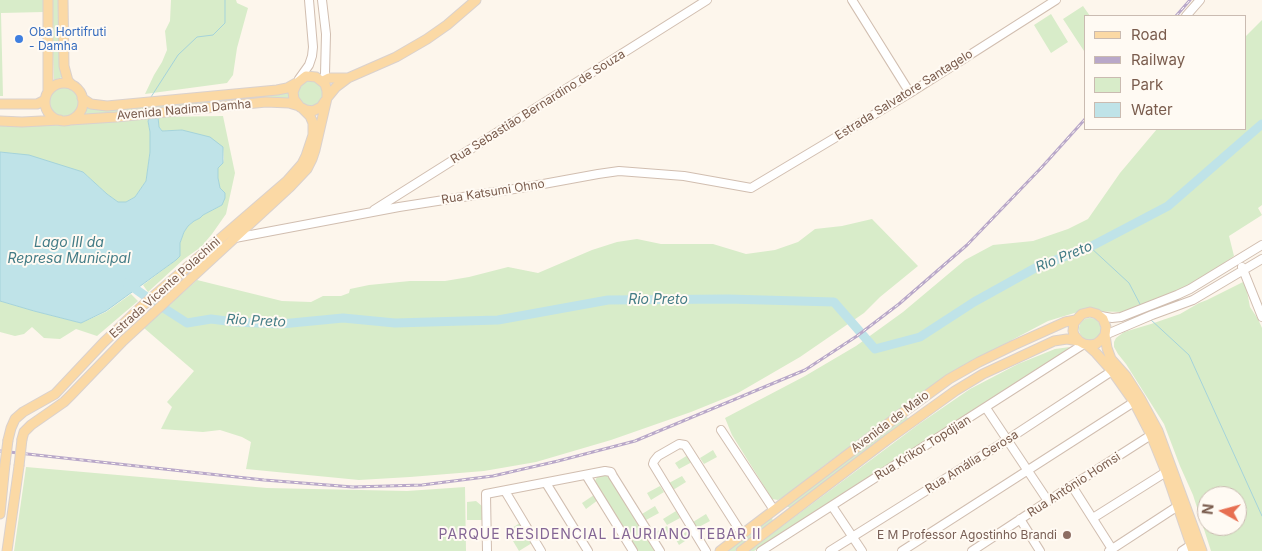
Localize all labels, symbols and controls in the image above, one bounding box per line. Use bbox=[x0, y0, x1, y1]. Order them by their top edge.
legend bbox=[1084, 15, 1247, 130]
place label: Oba Hortifruti - Damha bbox=[29, 25, 106, 53]
text: Road bbox=[1131, 25, 1167, 44]
marker: Oba Hortifruti - Damha bbox=[13, 33, 25, 45]
street label: Rua Sebastião Bernardino de Souza bbox=[448, 47, 628, 167]
street label: Estrada Salvatore Santagelo bbox=[833, 47, 975, 143]
text: Railway bbox=[1131, 50, 1185, 69]
text: Park bbox=[1131, 75, 1163, 94]
street label: Avenida Nadima Damha bbox=[116, 97, 252, 123]
text: Water bbox=[1131, 100, 1173, 119]
street label: Rua Katsumi Ohno bbox=[440, 177, 546, 207]
water label: Lago III da Represa Municipal bbox=[7, 235, 131, 268]
street label: Estrada Vicente Polachini bbox=[107, 235, 223, 341]
water label: Rio Preto bbox=[1033, 238, 1095, 276]
water label: Rio Preto bbox=[628, 292, 688, 308]
water label: Rio Preto bbox=[226, 311, 286, 331]
street label: Avenida de Maio bbox=[848, 388, 932, 456]
street label: Rua Krikor Topdjian bbox=[872, 413, 974, 483]
street label: Rua Amália Gerosa bbox=[923, 428, 1021, 496]
street label: Rua Antônio Homsi bbox=[1025, 450, 1123, 520]
north arrow bbox=[1197, 486, 1247, 536]
text: N bbox=[1199, 503, 1217, 516]
district label: PARQUE RESIDENCIAL LAURIANO TEBAR II bbox=[434, 527, 766, 543]
place label: E M Professor Agostinho Brandi bbox=[877, 528, 1057, 542]
marker: E M Professor Agostinho Brandi bbox=[1061, 529, 1073, 541]

